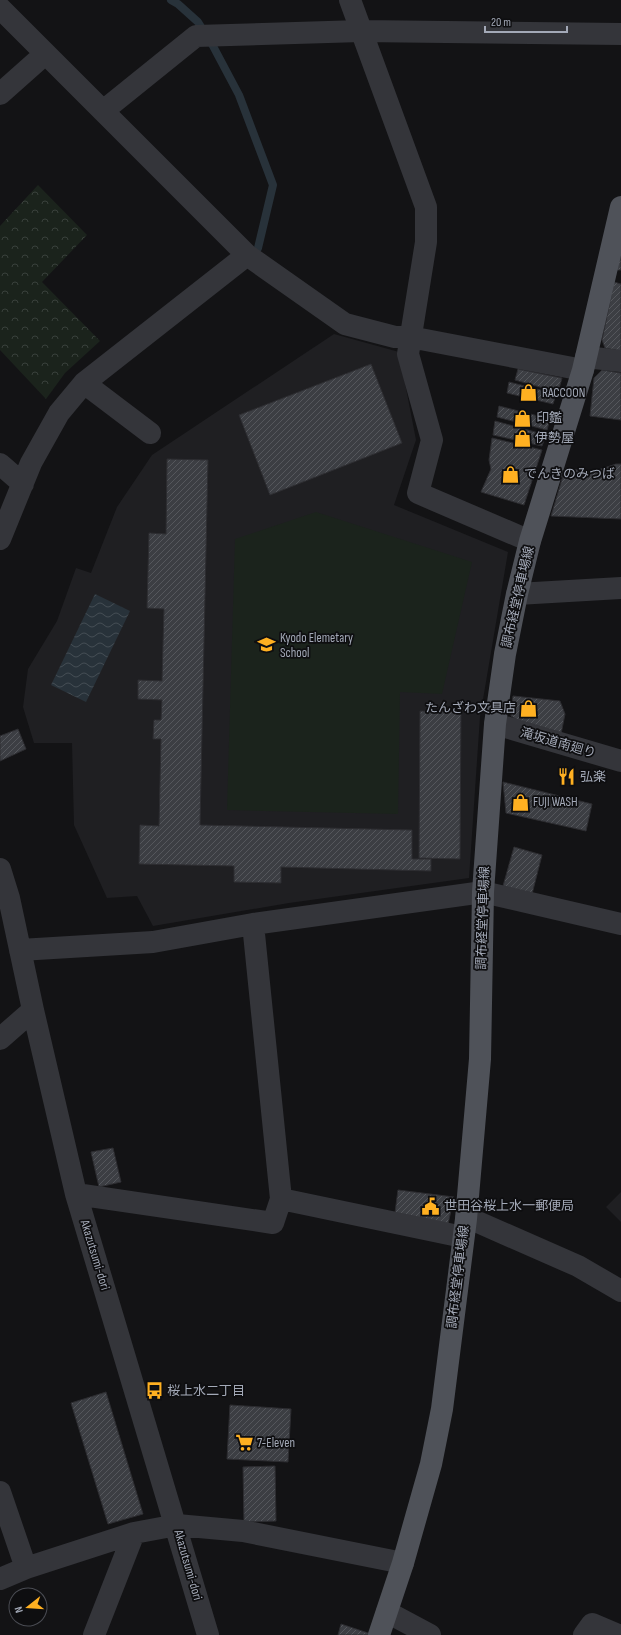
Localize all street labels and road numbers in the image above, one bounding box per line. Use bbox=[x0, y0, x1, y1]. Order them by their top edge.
street label: 調布経堂停車場線 bbox=[499, 545, 537, 649]
street label: 滝坂道南廻り bbox=[518, 725, 598, 761]
street label: 調布経堂停車場線 bbox=[473, 866, 493, 970]
street label: Akazutsumi-dori bbox=[76, 1217, 113, 1292]
street label: 調布経堂停車場線 bbox=[444, 1224, 472, 1330]
street label: Akazutsumi-dori bbox=[170, 1527, 206, 1602]

